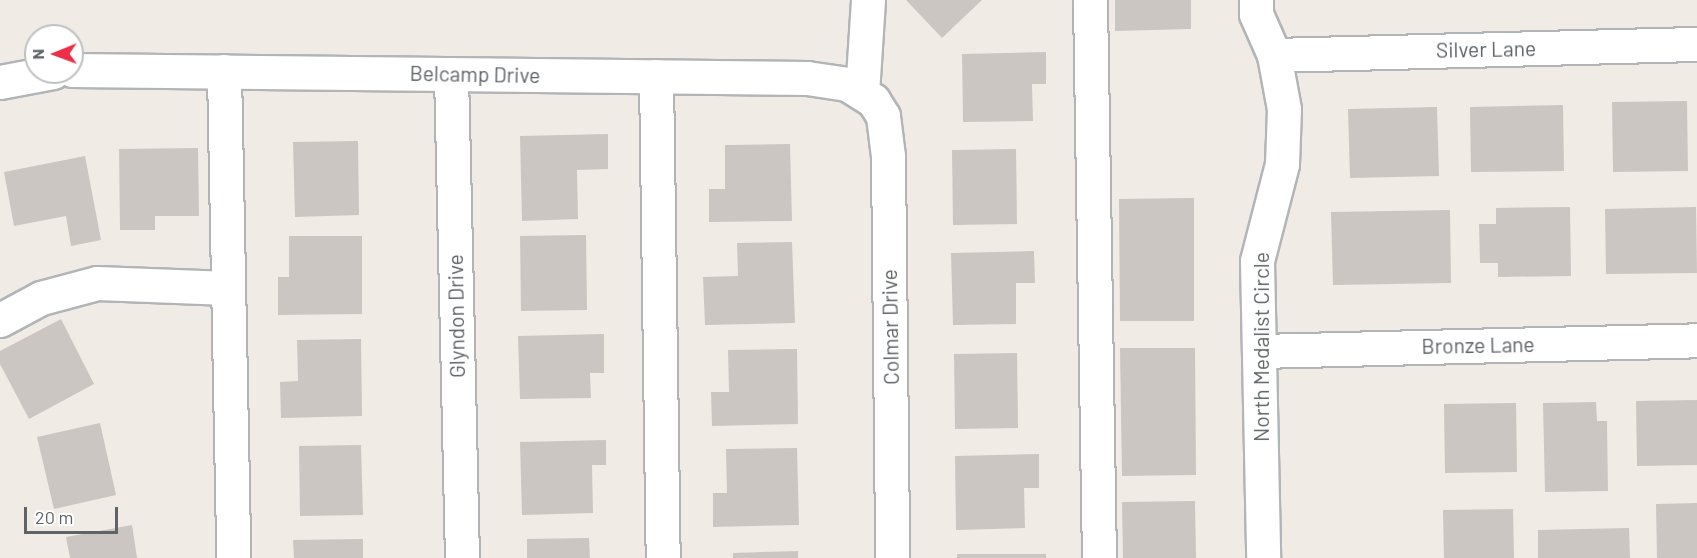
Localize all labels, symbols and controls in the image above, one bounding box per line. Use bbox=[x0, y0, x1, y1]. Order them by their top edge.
north arrow bbox=[24, 24, 84, 84]
street label: Silver Lane bbox=[1436, 36, 1536, 62]
text: N bbox=[28, 49, 47, 60]
street label: Belcamp Drive bbox=[409, 60, 541, 88]
street label: North Medalist Circle bbox=[1248, 252, 1274, 442]
street label: Glyndon Drive bbox=[442, 254, 470, 378]
street label: Colmar Drive bbox=[876, 269, 904, 385]
street label: Bronze Lane bbox=[1421, 331, 1535, 359]
scale bar bbox=[27, 495, 122, 533]
text: 20 m bbox=[35, 506, 73, 528]

